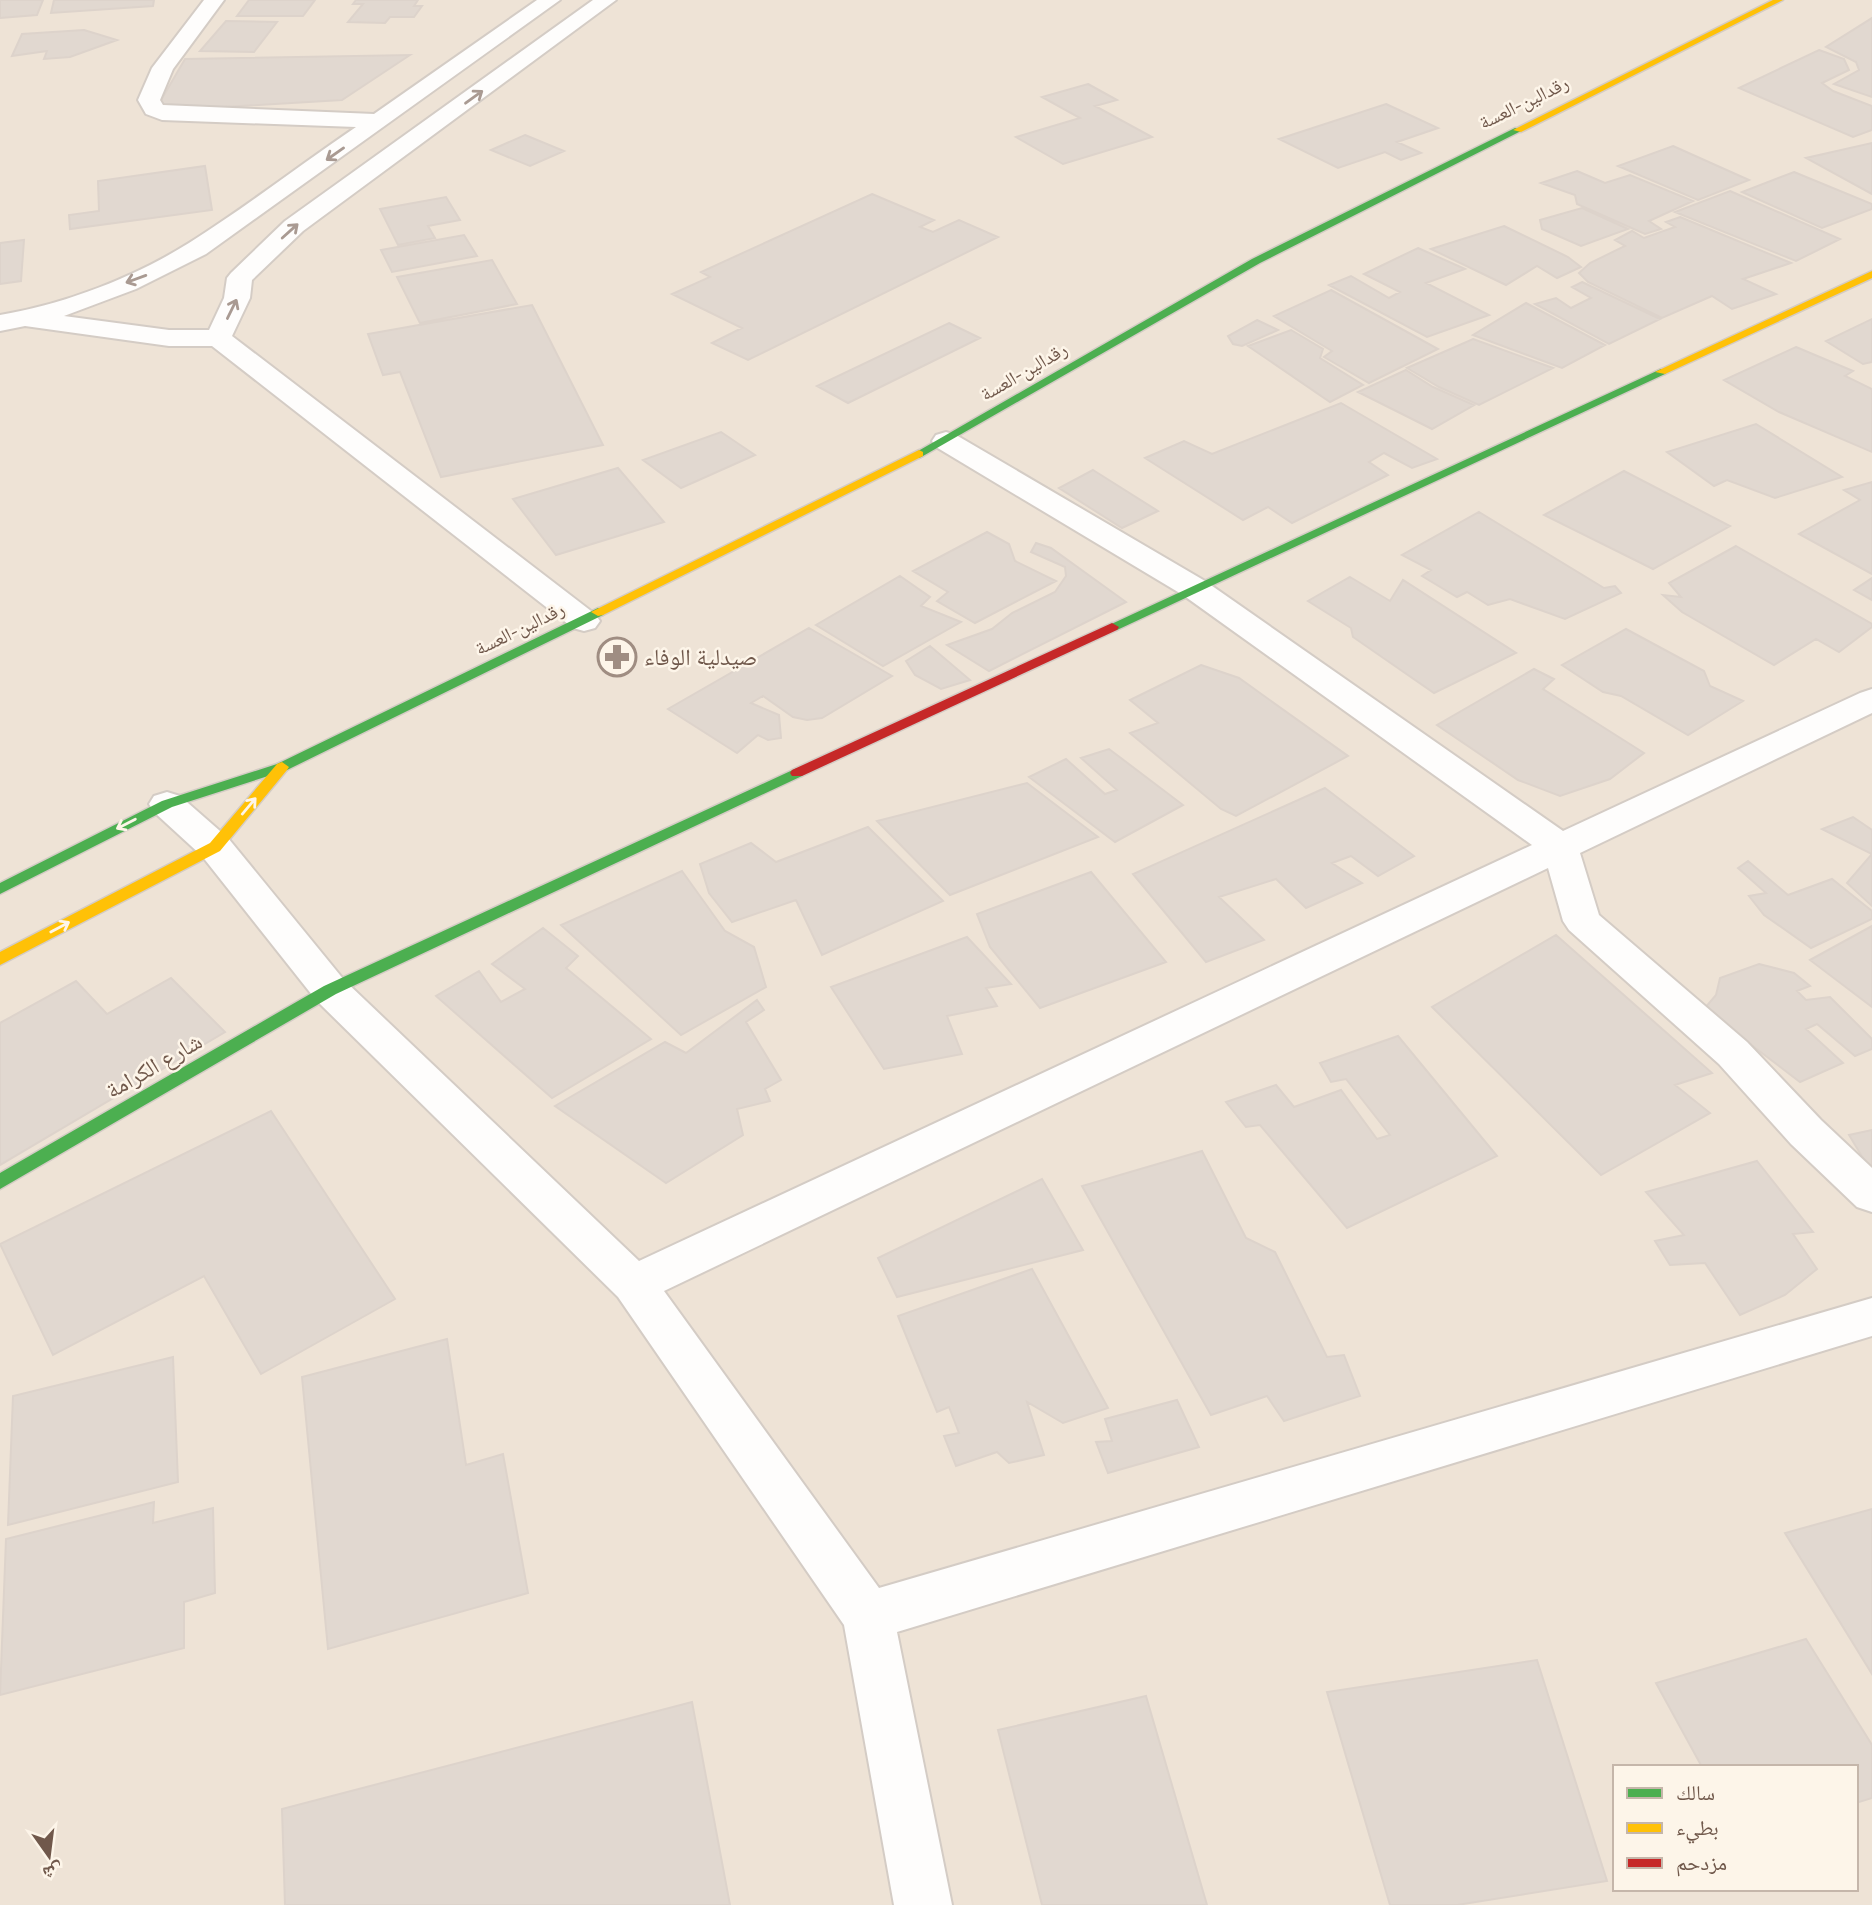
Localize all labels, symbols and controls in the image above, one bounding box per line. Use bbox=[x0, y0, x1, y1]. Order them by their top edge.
street label: رقدالين-العسة bbox=[1475, 70, 1573, 136]
one-way arrow bbox=[464, 90, 483, 104]
one-way arrow bbox=[326, 147, 345, 161]
one-way arrow bbox=[281, 223, 299, 239]
one-way arrow bbox=[125, 274, 147, 287]
one-way arrow bbox=[226, 299, 239, 320]
street label: رقدالين-العسة bbox=[976, 337, 1072, 407]
street label: رقدالين-العسة bbox=[471, 596, 569, 662]
pharmacy icon: صيدلية الوفاء bbox=[596, 636, 638, 678]
place label: صيدلية الوفاء bbox=[644, 642, 757, 673]
one-way arrow bbox=[241, 797, 257, 815]
one-way arrow bbox=[117, 818, 137, 832]
one-way arrow bbox=[50, 920, 70, 934]
street label: شارع الكرامة bbox=[100, 1026, 208, 1106]
legend bbox=[1613, 1765, 1858, 1891]
text: سالك bbox=[1676, 1779, 1715, 1807]
text: بطيء bbox=[1676, 1814, 1719, 1844]
north arrow bbox=[14, 1821, 84, 1891]
text: مزدحم bbox=[1676, 1849, 1727, 1877]
text: ش bbox=[40, 1856, 66, 1887]

